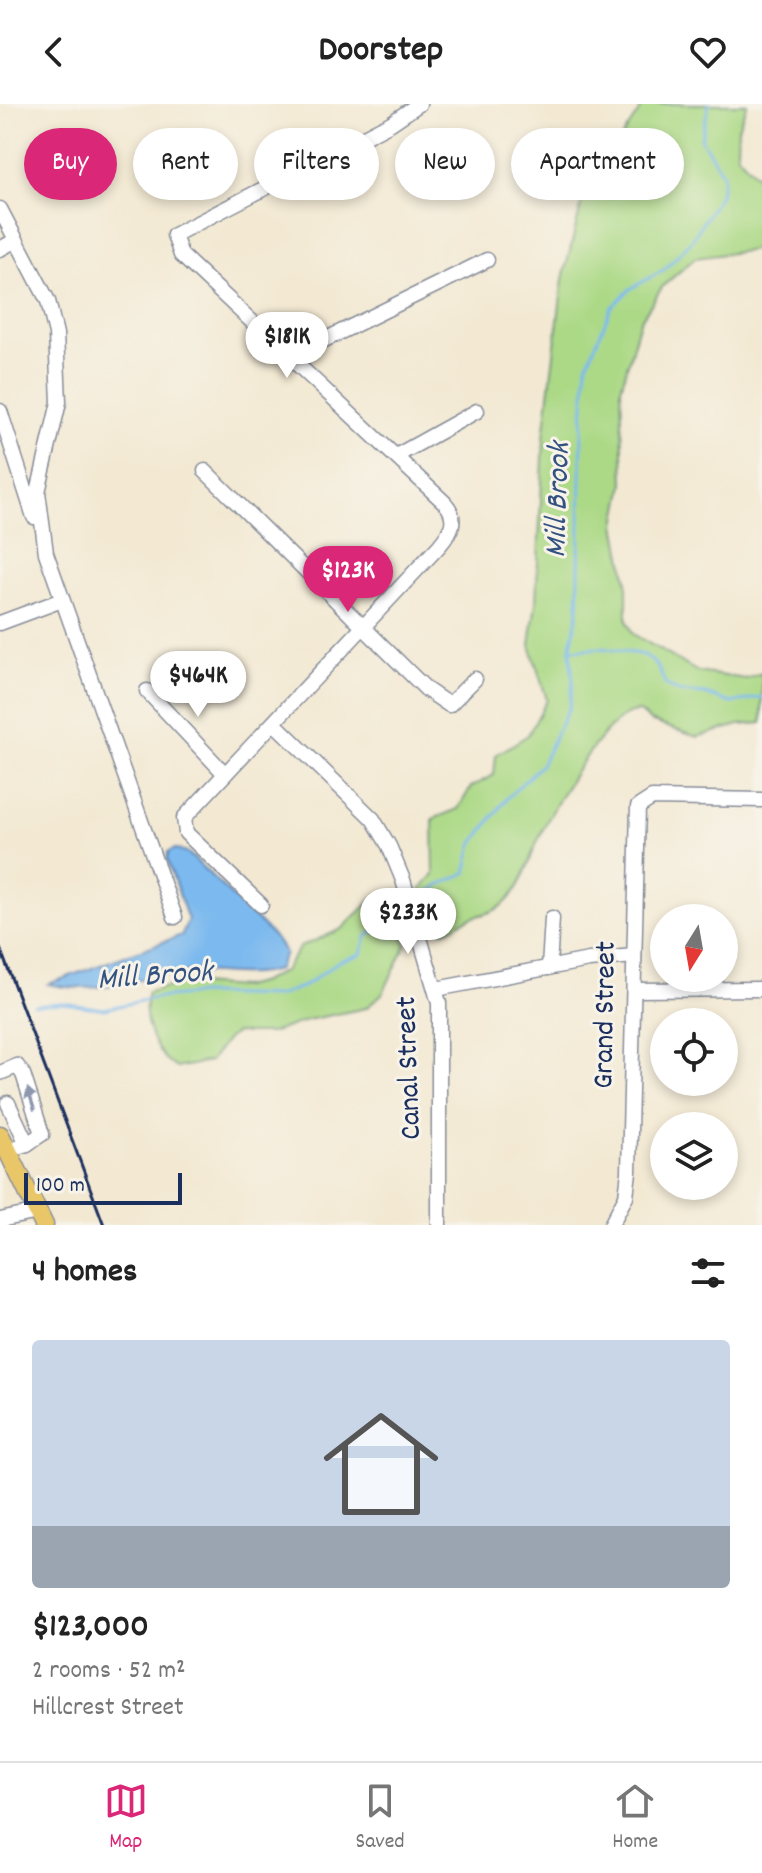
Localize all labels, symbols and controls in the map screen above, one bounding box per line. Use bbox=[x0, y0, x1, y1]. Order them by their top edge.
text: Doorstep bbox=[319, 26, 443, 78]
icon: back bbox=[32, 30, 76, 74]
icon: heart bbox=[686, 30, 730, 74]
chip: Buy bbox=[24, 128, 117, 200]
chip: Rent bbox=[133, 128, 238, 200]
chip: Filters bbox=[254, 128, 379, 200]
chip: New bbox=[395, 128, 495, 200]
chip: Apartment bbox=[511, 128, 684, 200]
pin: $181K bbox=[231, 312, 343, 380]
text: $181K bbox=[263, 319, 311, 356]
water label: Mill Brook bbox=[535, 438, 585, 559]
pin: $123K bbox=[292, 546, 404, 614]
text: $123K bbox=[321, 553, 375, 590]
pin: $464K bbox=[142, 651, 254, 719]
text: $464K bbox=[168, 658, 228, 695]
pin: $233K bbox=[352, 888, 464, 956]
text: $233K bbox=[378, 895, 438, 932]
north arrow bbox=[650, 904, 738, 992]
map controls bbox=[650, 904, 738, 1200]
street label: Grand Street bbox=[584, 941, 630, 1089]
water label: Mill Brook bbox=[96, 951, 217, 1005]
street label: Canal Street bbox=[387, 995, 435, 1141]
button: locate bbox=[650, 1008, 738, 1096]
one-way arrow bbox=[25, 1087, 37, 1111]
button: layers bbox=[650, 1112, 738, 1200]
scale bar bbox=[24, 1169, 182, 1205]
text: 100 m bbox=[36, 1171, 85, 1202]
text: 4 homes bbox=[32, 1249, 137, 1298]
icon: filters bbox=[686, 1251, 730, 1295]
icon: home bbox=[309, 1392, 453, 1536]
text: $123,000 bbox=[32, 1604, 149, 1653]
text: 2 rooms · 52 m² bbox=[32, 1653, 185, 1690]
text: Hillcrest Street bbox=[32, 1690, 184, 1727]
tab: Map bbox=[104, 1779, 148, 1858]
tab: Saved bbox=[355, 1779, 405, 1858]
tab: Home bbox=[612, 1779, 658, 1858]

